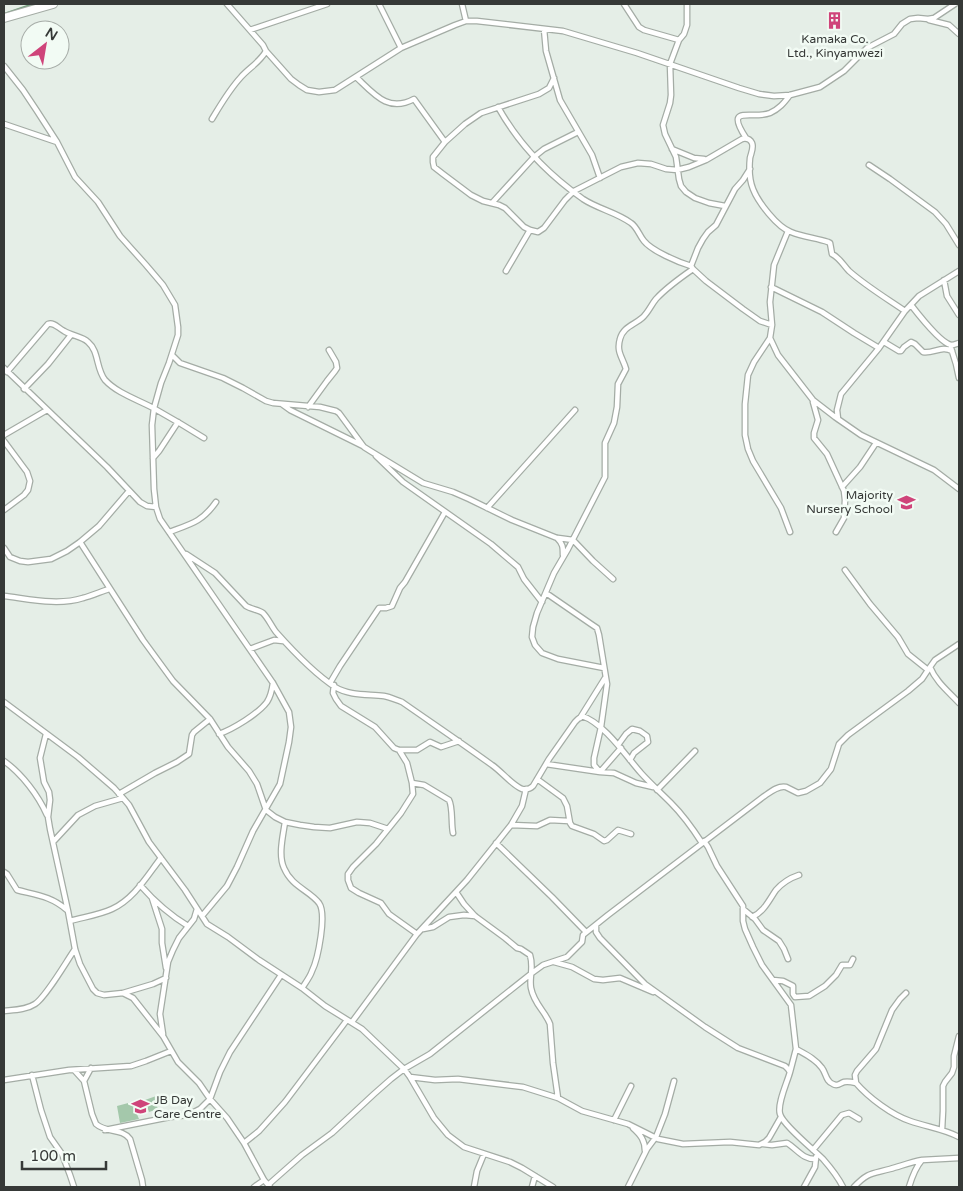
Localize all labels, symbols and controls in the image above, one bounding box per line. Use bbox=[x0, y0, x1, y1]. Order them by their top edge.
building icon: Kamaka Co. Ltd., Kinyamwezi bbox=[825, 10, 845, 30]
north arrow bbox=[20, 20, 70, 70]
text: N bbox=[42, 24, 61, 44]
place label: Kamaka Co. Ltd., Kinyamwezi bbox=[787, 32, 883, 60]
place label: Majority Nursery School bbox=[806, 488, 894, 516]
school or university icon: Majority Nursery School bbox=[897, 492, 917, 512]
place label: JB Day Care Centre bbox=[154, 1093, 222, 1121]
school or university icon: JB Day Care Centre bbox=[130, 1097, 150, 1117]
scale bar bbox=[22, 1138, 106, 1170]
text: 100 m bbox=[30, 1147, 76, 1165]

